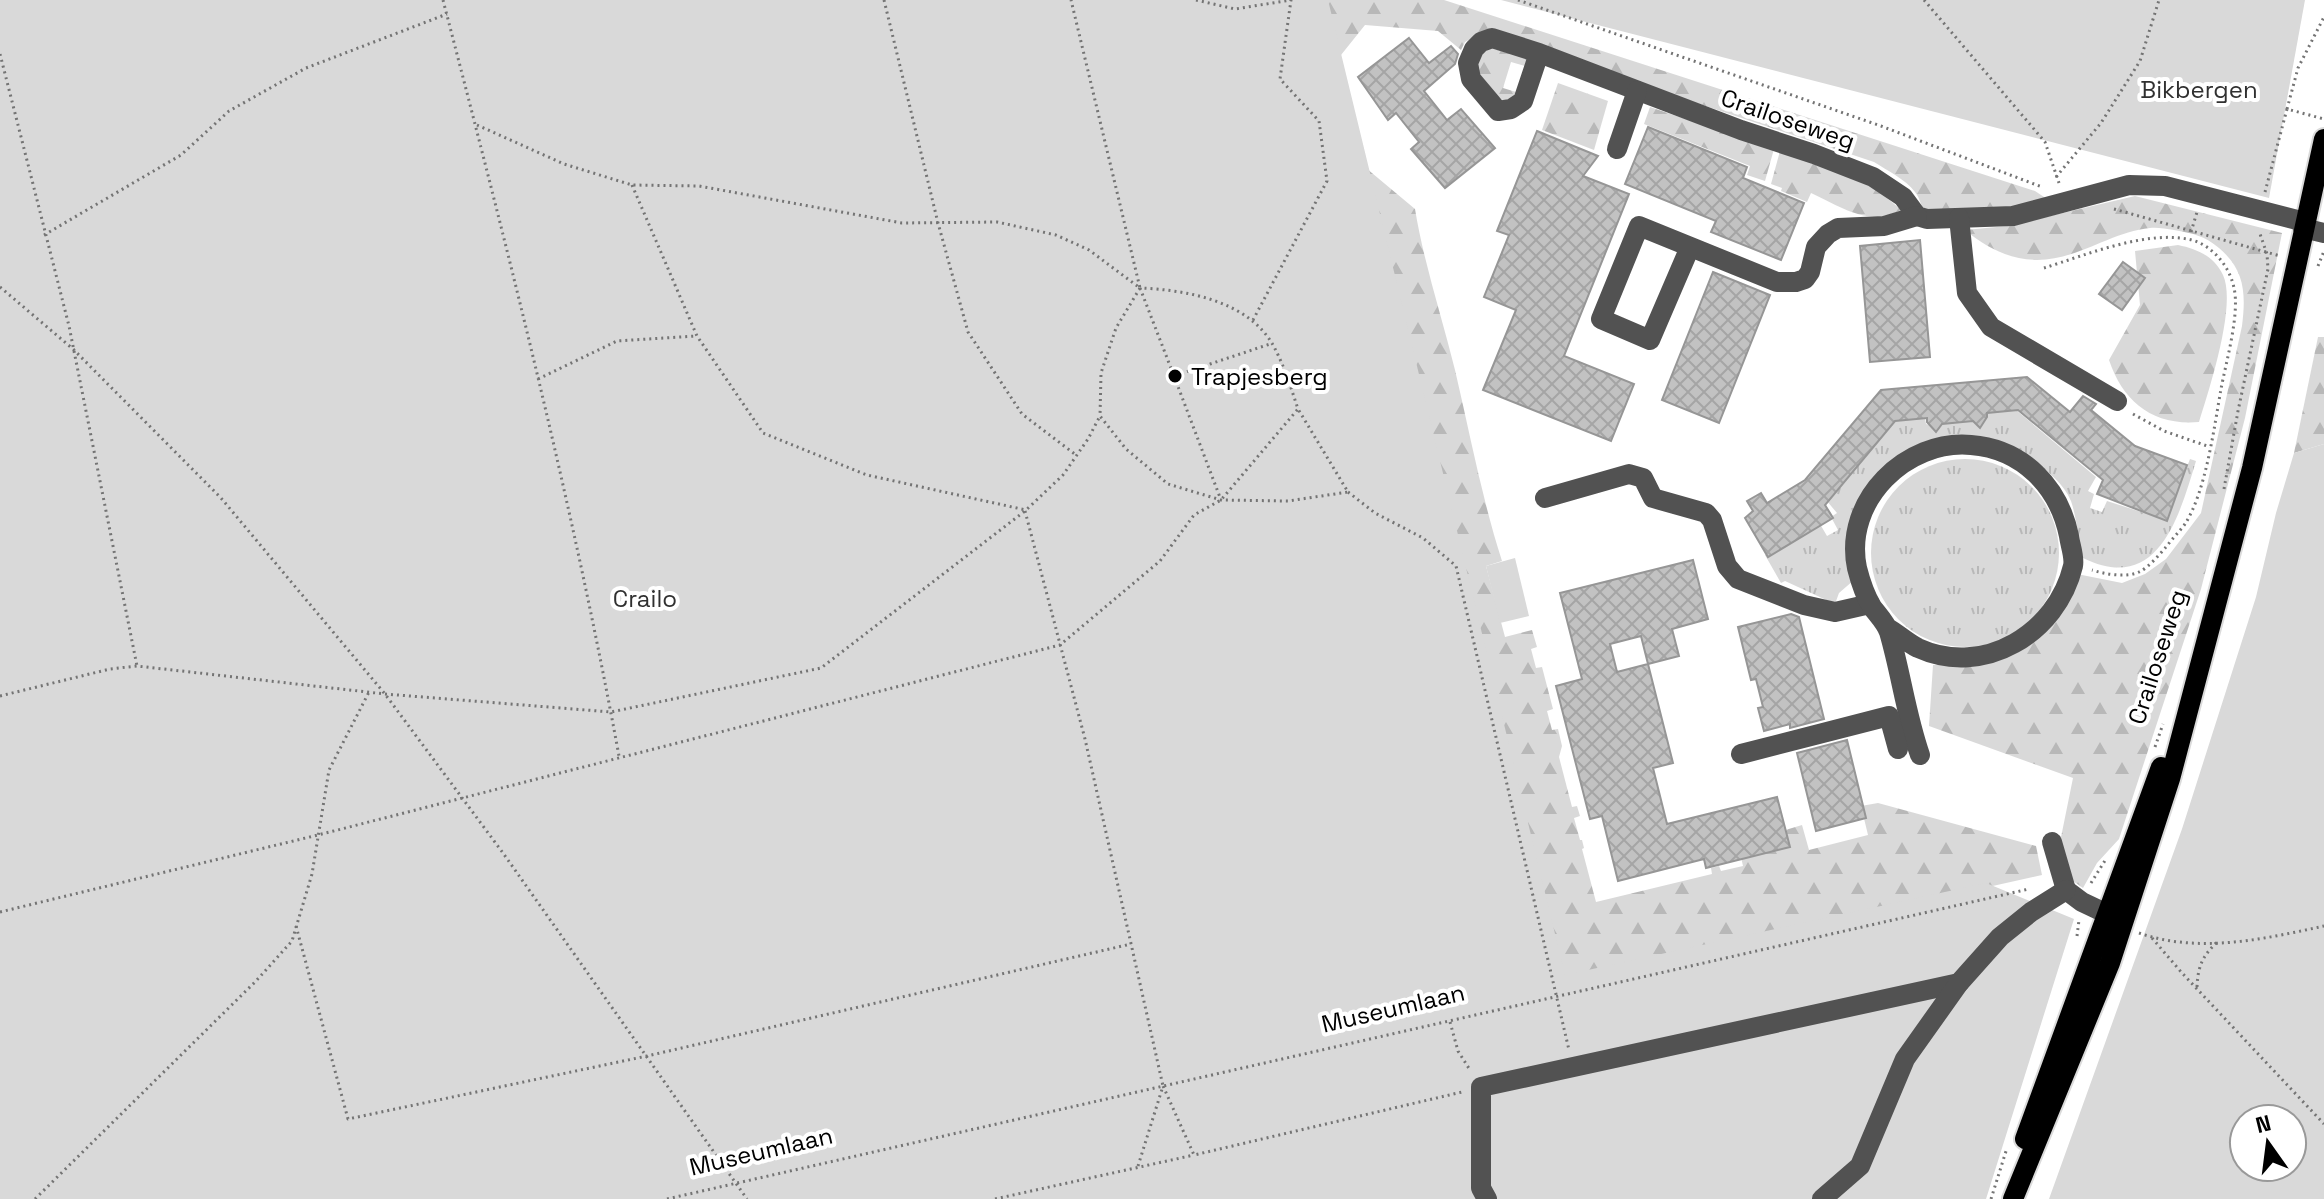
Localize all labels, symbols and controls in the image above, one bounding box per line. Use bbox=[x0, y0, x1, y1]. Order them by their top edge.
park label: Bikbergen bbox=[2140, 74, 2258, 105]
street label: Crailoseweg bbox=[1717, 82, 1859, 156]
place label: Trapjesberg bbox=[1191, 361, 1328, 392]
marker: Trapjesberg bbox=[1166, 367, 1184, 385]
park label: Crailo bbox=[613, 583, 677, 614]
street label: Crailoseweg bbox=[2121, 586, 2193, 728]
street label: Museumlaan bbox=[1318, 976, 1468, 1040]
north arrow bbox=[2228, 1103, 2308, 1183]
text: N bbox=[2253, 1108, 2274, 1139]
street label: Museumlaan bbox=[686, 1119, 836, 1183]

